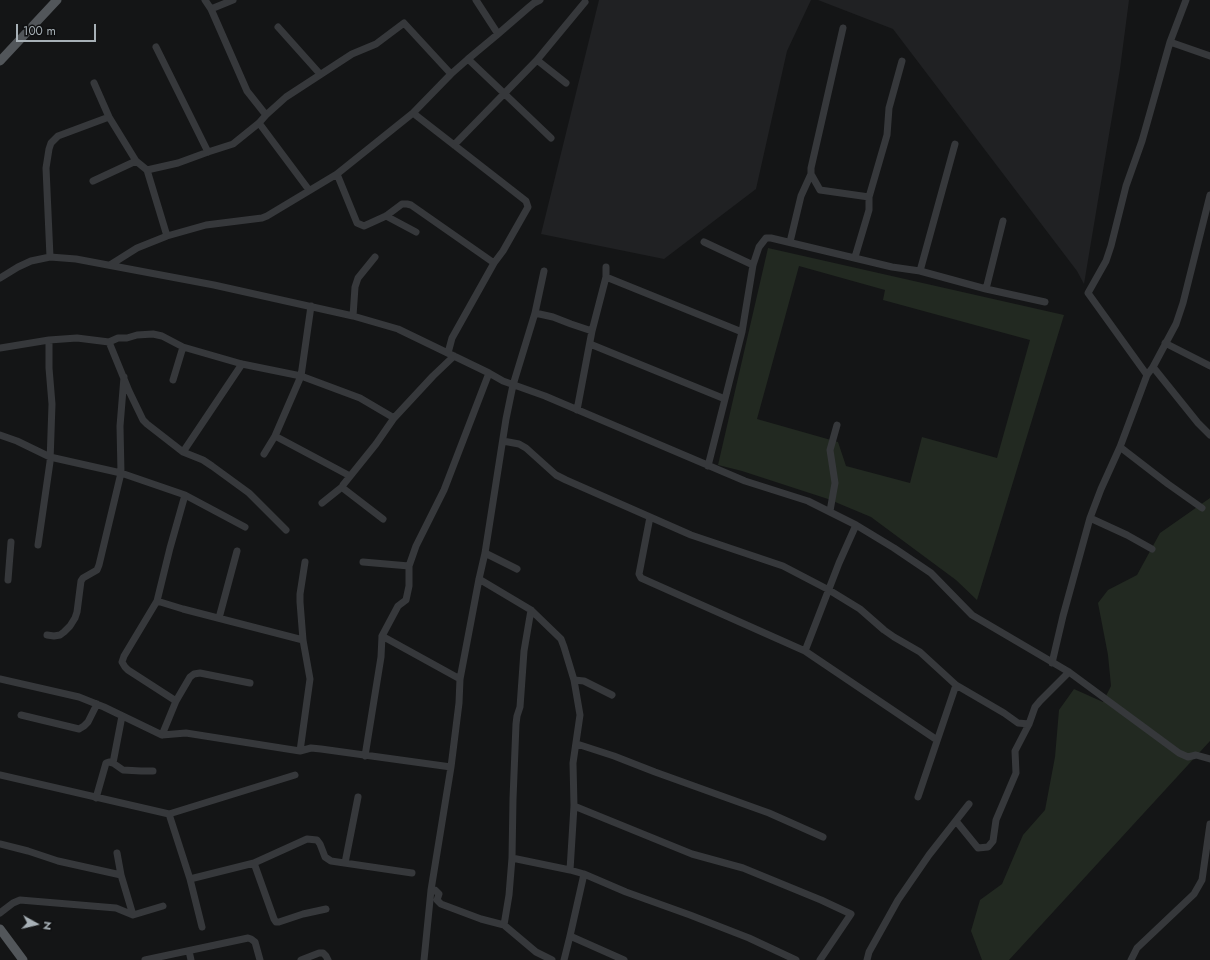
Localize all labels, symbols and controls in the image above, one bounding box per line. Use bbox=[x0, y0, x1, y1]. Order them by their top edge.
scale bar bbox=[18, 16, 98, 42]
text: 100 m bbox=[23, 22, 56, 40]
north arrow bbox=[16, 904, 56, 944]
text: N bbox=[39, 920, 56, 931]

